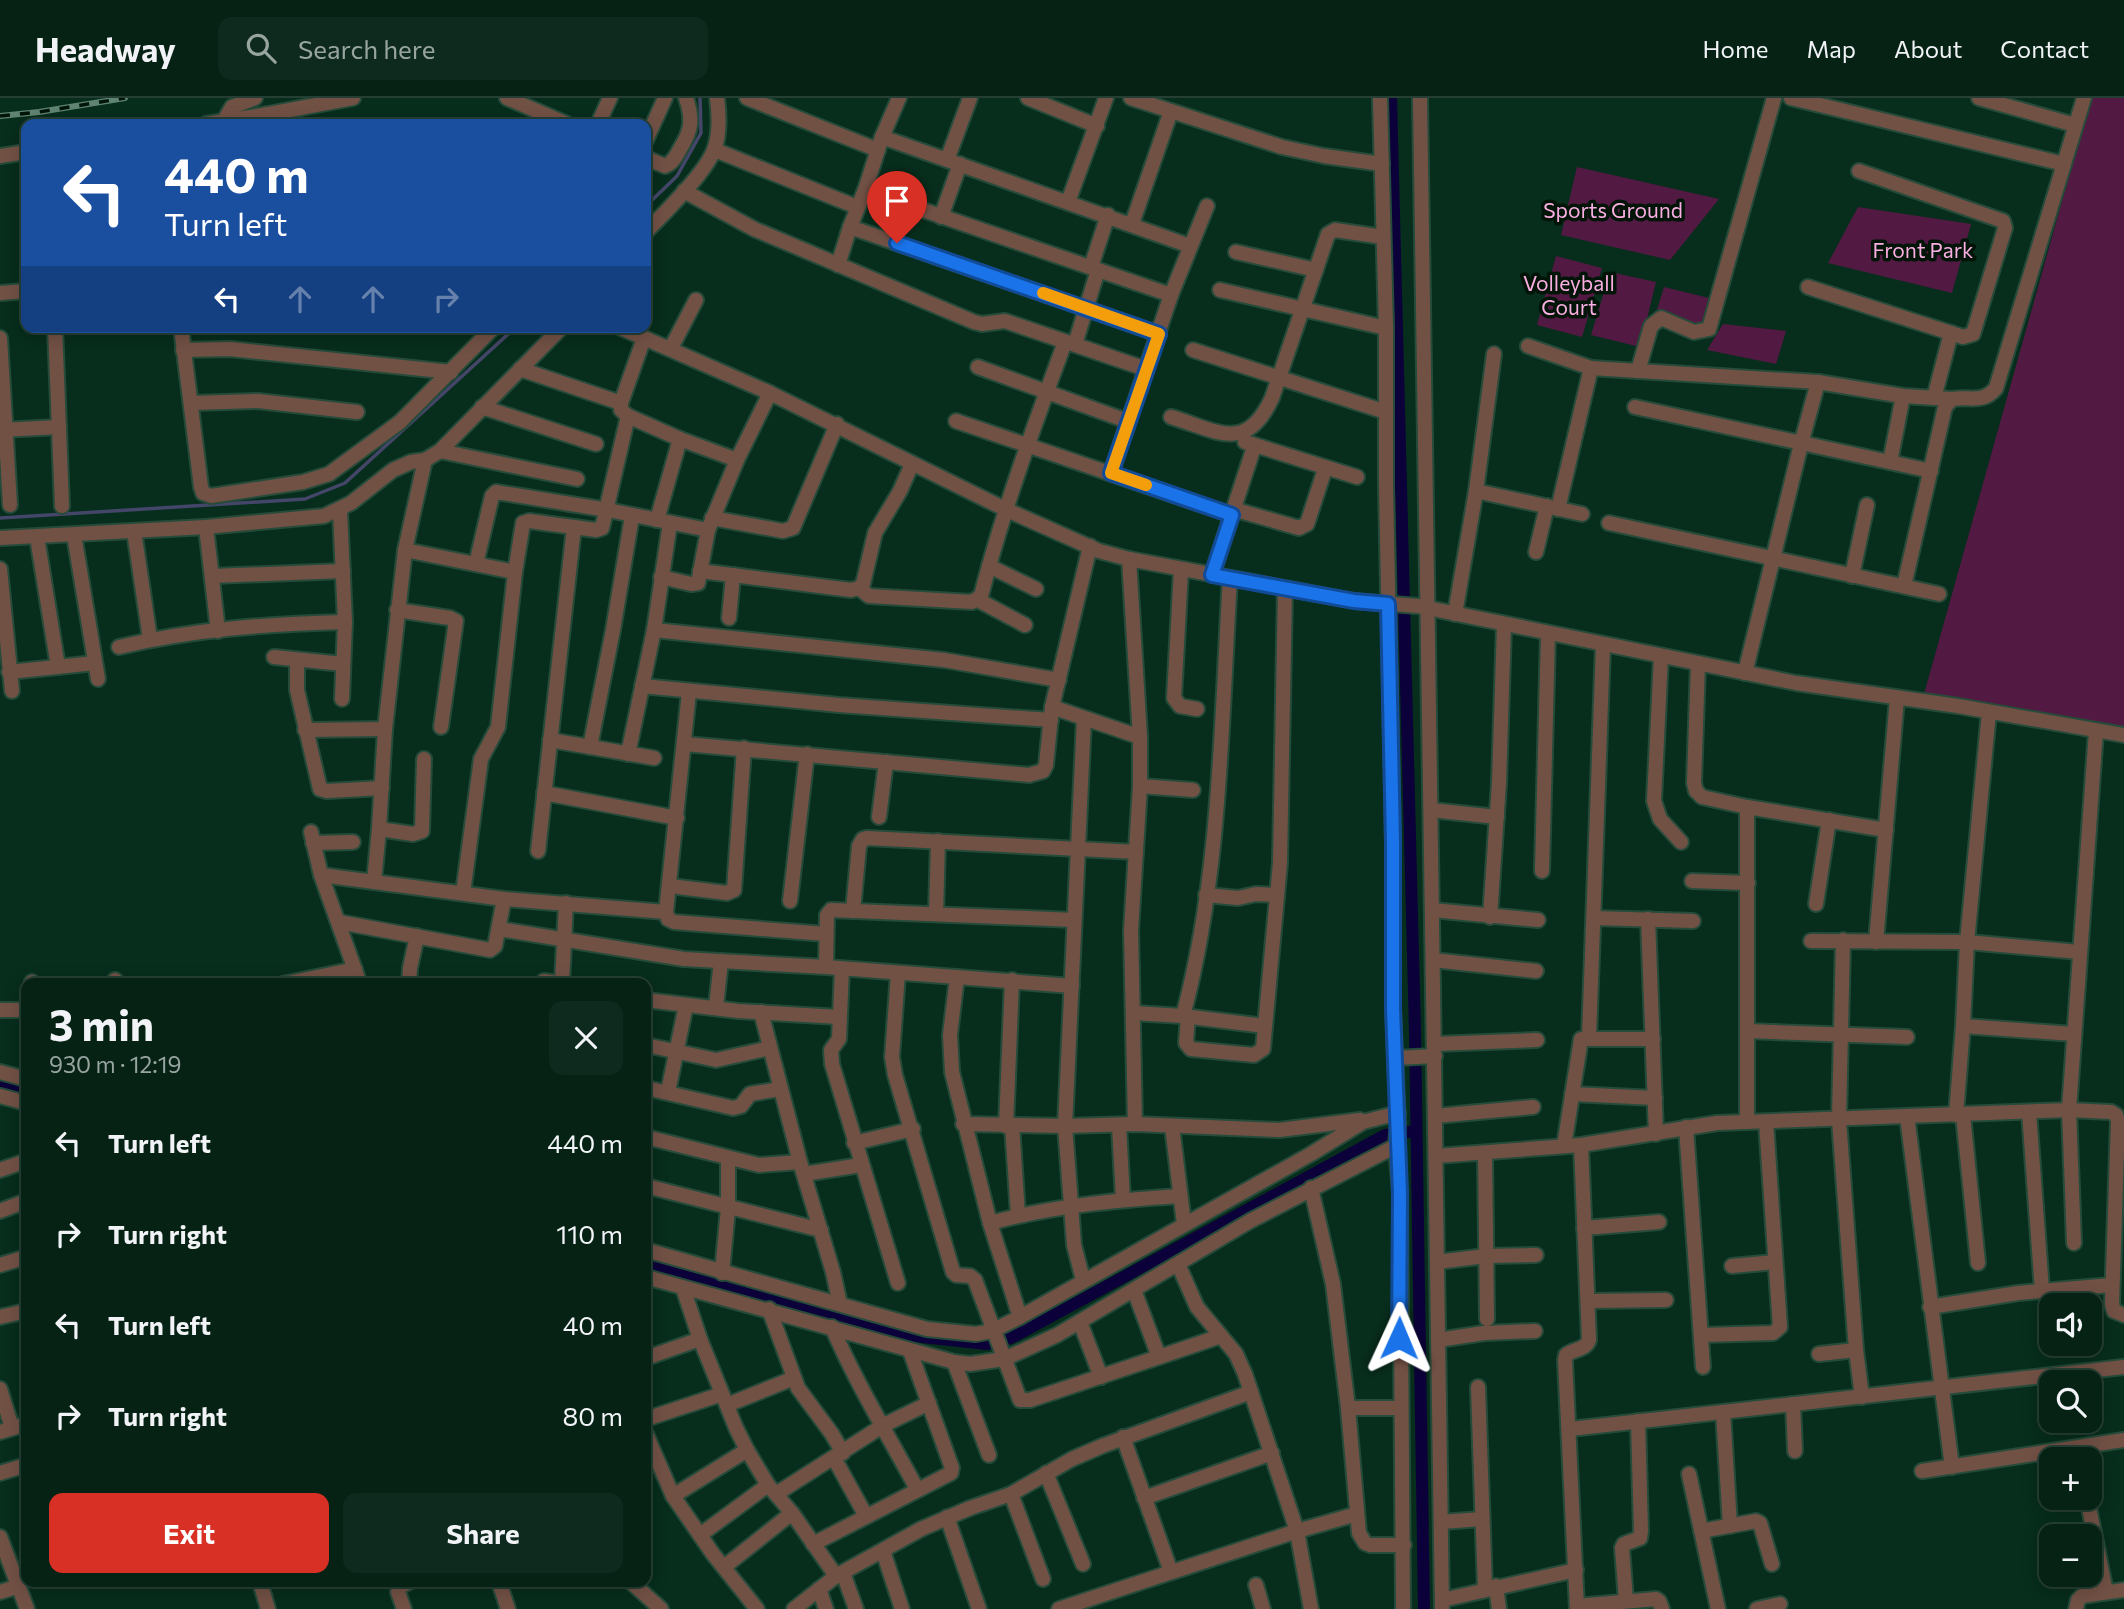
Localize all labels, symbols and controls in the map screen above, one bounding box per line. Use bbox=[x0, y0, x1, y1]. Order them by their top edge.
search box bbox=[218, 17, 708, 80]
text: Headway bbox=[35, 28, 176, 69]
icon: search bbox=[242, 29, 280, 67]
text: Search here bbox=[298, 33, 436, 64]
text: Home bbox=[1703, 34, 1769, 63]
text: Map bbox=[1807, 34, 1856, 63]
text: About bbox=[1894, 34, 1962, 63]
text: Contact bbox=[2000, 34, 2089, 63]
text: 440 m bbox=[164, 143, 309, 203]
icon: left bbox=[49, 147, 140, 238]
pin bbox=[867, 171, 927, 243]
icon: arrive bbox=[878, 182, 916, 220]
park label: Sports Ground bbox=[1543, 197, 1683, 222]
text: Turn left bbox=[164, 203, 288, 243]
park label: Front Park bbox=[1873, 237, 1973, 262]
park label: Volleyball Court bbox=[1523, 270, 1615, 319]
icon: left bbox=[208, 280, 246, 318]
icon: ahead bbox=[281, 280, 319, 318]
icon: ahead bbox=[354, 280, 392, 318]
icon: right bbox=[427, 280, 465, 318]
text: 3 min bbox=[49, 998, 154, 1050]
button: close bbox=[549, 1001, 623, 1075]
text: 930 m · 12:19 bbox=[49, 1050, 182, 1078]
icon: left bbox=[49, 1124, 87, 1162]
text: Turn left bbox=[108, 1127, 211, 1158]
text: 440 m bbox=[547, 1127, 623, 1158]
icon: right bbox=[49, 1215, 87, 1253]
text: Turn right bbox=[108, 1218, 227, 1249]
text: 110 m bbox=[556, 1218, 623, 1249]
map controls bbox=[2039, 1293, 2102, 1587]
button: sound bbox=[2039, 1293, 2102, 1356]
position arrow bbox=[1362, 1301, 1436, 1375]
icon: left bbox=[49, 1306, 87, 1344]
text: Turn left bbox=[108, 1309, 211, 1340]
text: 40 m bbox=[563, 1309, 623, 1340]
button: search bbox=[2039, 1370, 2102, 1433]
icon: right bbox=[49, 1397, 87, 1435]
text: Turn right bbox=[108, 1400, 227, 1431]
text: 80 m bbox=[563, 1400, 623, 1431]
button: + bbox=[2039, 1447, 2102, 1510]
button: Exit bbox=[49, 1493, 329, 1573]
button: Share bbox=[343, 1493, 623, 1573]
button: − bbox=[2039, 1524, 2102, 1587]

